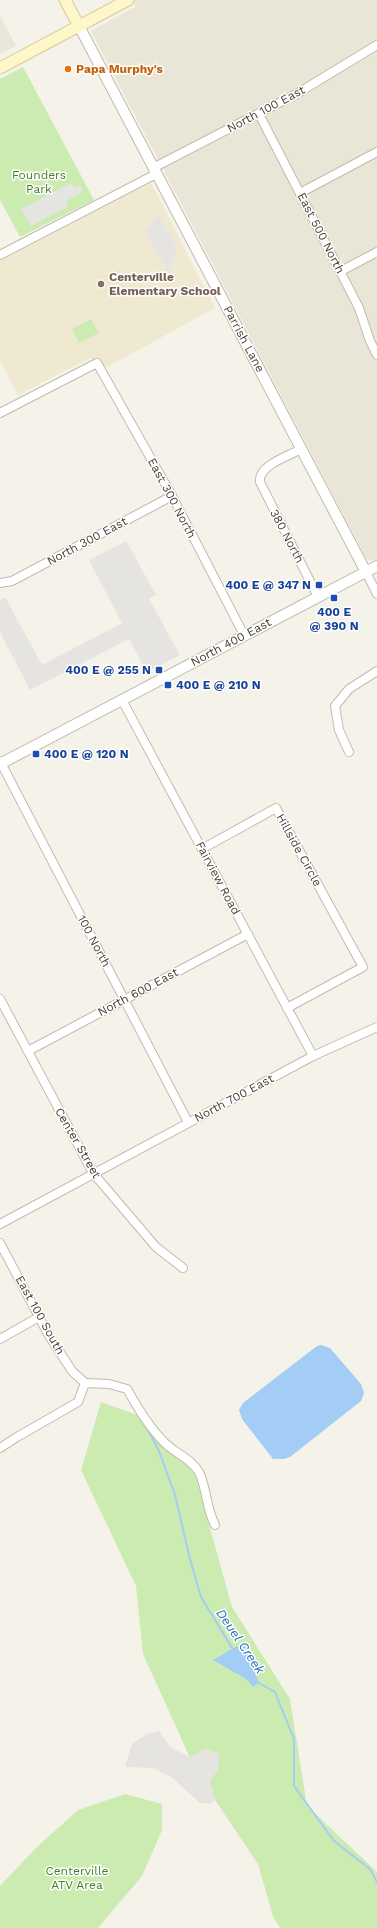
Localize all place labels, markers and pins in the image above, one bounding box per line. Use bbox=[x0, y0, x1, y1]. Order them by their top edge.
place label: Papa Murphy's bbox=[76, 62, 164, 76]
marker: Papa Murphy's bbox=[63, 64, 73, 74]
place label: Centerville Elementary School bbox=[109, 270, 221, 298]
marker: Centerville Elementary School bbox=[96, 279, 106, 289]
place label: 400 E @ 347 N bbox=[225, 578, 311, 592]
marker: 400 E @ 347 N bbox=[314, 580, 324, 590]
marker: 400 E @ 390 N bbox=[329, 593, 339, 603]
place label: 400 E @ 390 N bbox=[309, 605, 359, 633]
place label: 400 E @ 255 N bbox=[65, 663, 151, 677]
marker: 400 E @ 255 N bbox=[154, 665, 164, 675]
place label: 400 E @ 210 N bbox=[176, 678, 261, 692]
marker: 400 E @ 210 N bbox=[163, 680, 173, 690]
place label: 400 E @ 120 N bbox=[44, 747, 129, 761]
marker: 400 E @ 120 N bbox=[31, 749, 41, 759]

